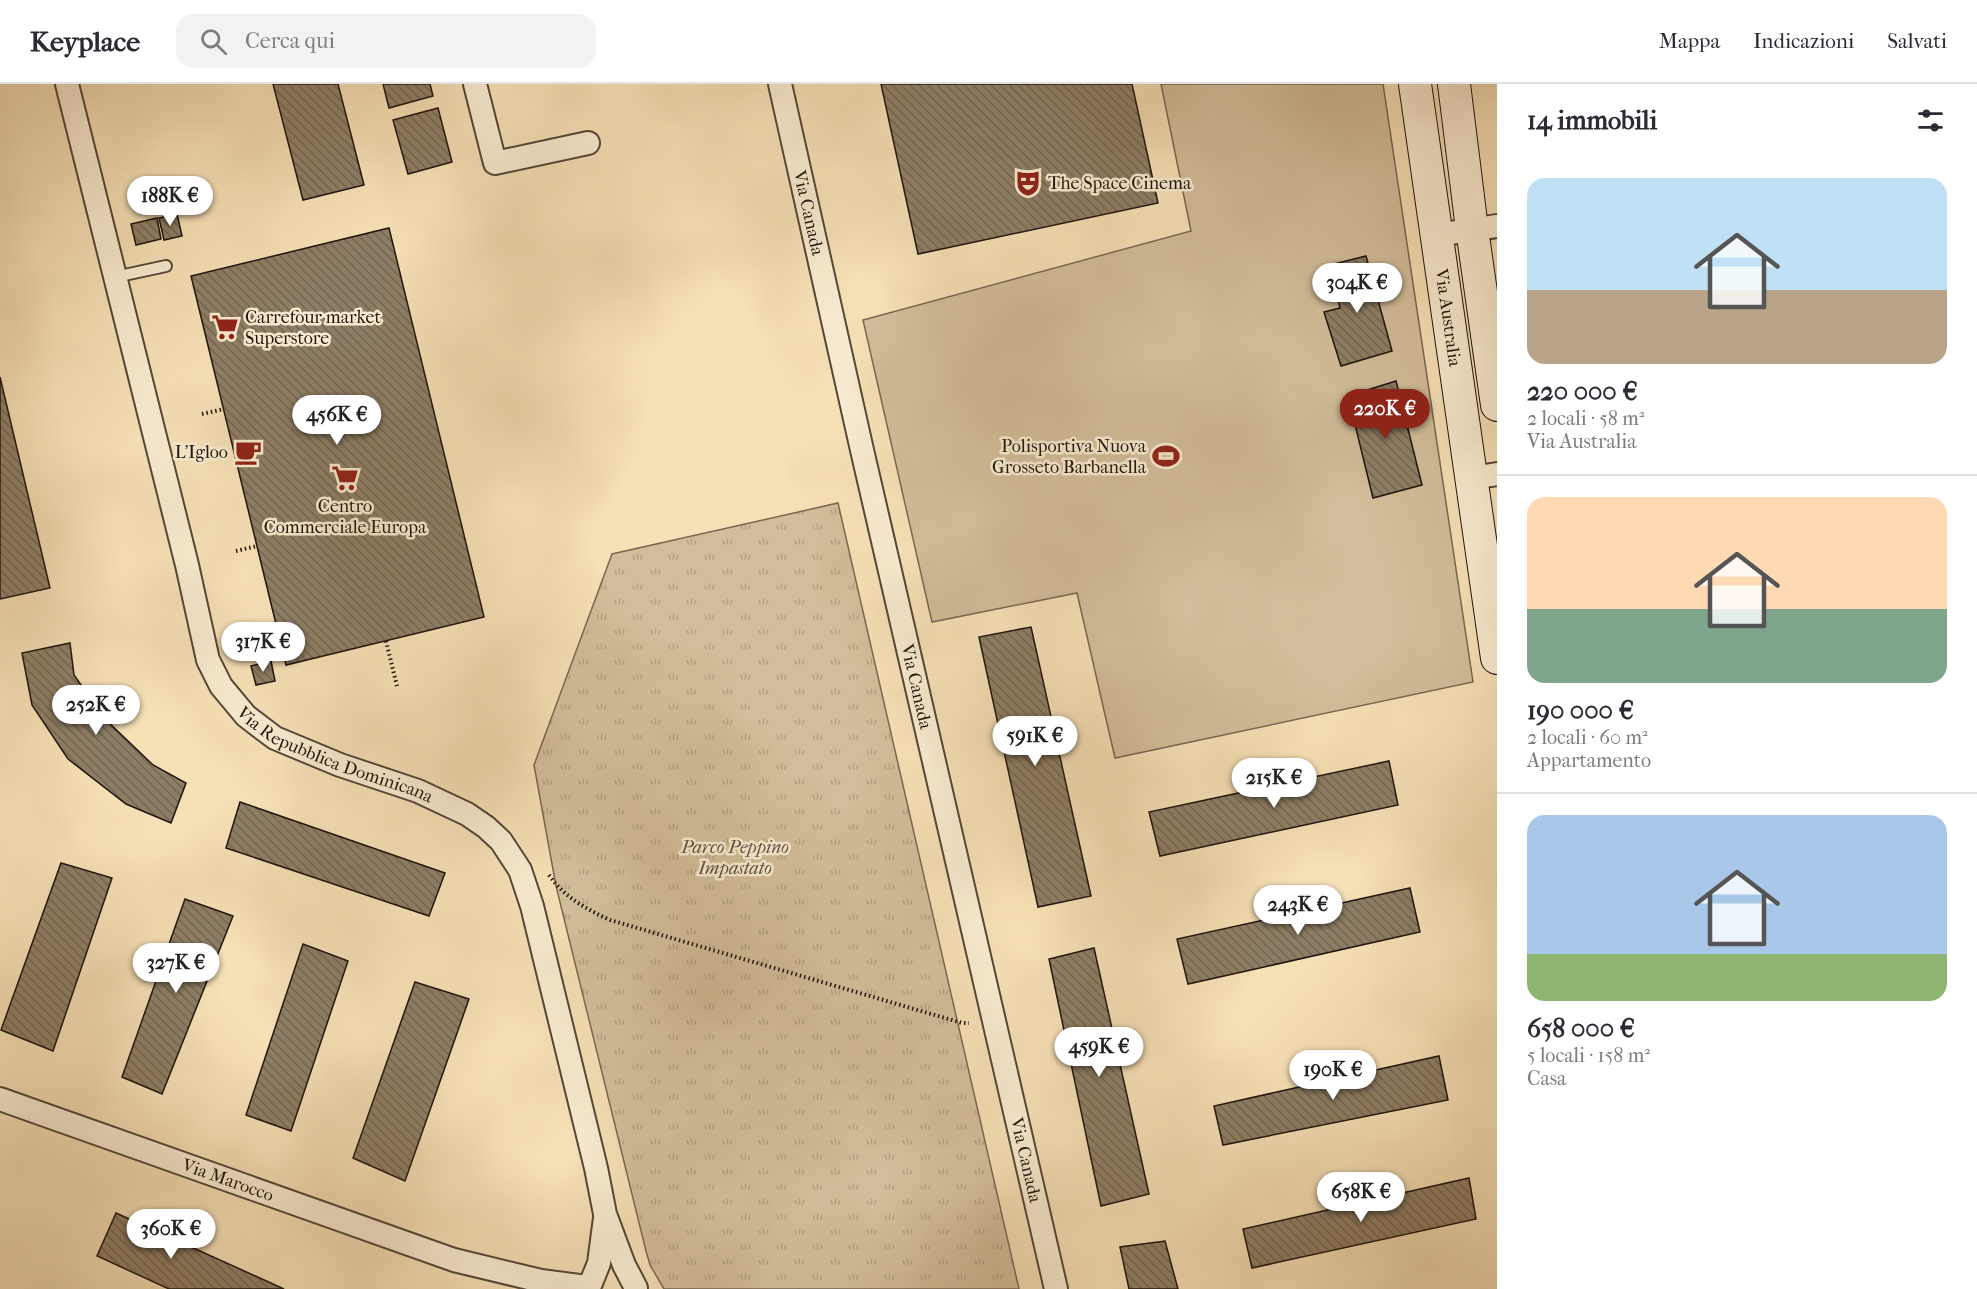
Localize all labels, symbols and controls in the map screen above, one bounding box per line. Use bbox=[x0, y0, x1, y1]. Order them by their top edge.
search box bbox=[176, 14, 596, 68]
text: Keyplace bbox=[30, 25, 140, 58]
icon: search bbox=[197, 25, 230, 58]
text: Cerca qui bbox=[245, 28, 335, 54]
text: Mappa bbox=[1659, 29, 1720, 53]
text: Indicazioni bbox=[1753, 29, 1854, 53]
text: Salvati bbox=[1887, 29, 1947, 53]
icon: filters bbox=[1914, 104, 1947, 137]
text: 14 immobili bbox=[1527, 105, 1657, 136]
street label: Via Canada bbox=[789, 167, 829, 258]
theatre icon: The Space Cinema bbox=[1013, 168, 1043, 198]
place label: The Space Cinema bbox=[1048, 173, 1192, 194]
pin: 188K € bbox=[121, 176, 219, 227]
text: 188K € bbox=[141, 184, 199, 207]
icon: home bbox=[1683, 217, 1791, 325]
pin: 304K € bbox=[1308, 263, 1406, 314]
street label: Via Australia bbox=[1431, 266, 1466, 369]
text: 304K € bbox=[1326, 271, 1388, 294]
place label: Carrefour market Superstore bbox=[245, 307, 382, 349]
supermarket icon: Carrefour market Superstore bbox=[210, 312, 240, 342]
text: 220 000 € bbox=[1527, 376, 1638, 407]
pin: 220K € bbox=[1336, 389, 1434, 440]
pin: 456K € bbox=[288, 395, 386, 446]
text: 220K € bbox=[1354, 397, 1416, 420]
text: 456K € bbox=[306, 403, 368, 426]
text: 2 locali · 58 m² bbox=[1527, 407, 1644, 430]
text: Via Australia bbox=[1527, 430, 1636, 453]
place label: Polisportiva Nuova Grosseto Barbanella bbox=[992, 436, 1147, 478]
cafe icon: L'Igloo bbox=[233, 437, 263, 467]
sports icon: Polisportiva Nuova Grosseto Barbanella bbox=[1151, 441, 1181, 471]
place label: L'Igloo bbox=[175, 442, 228, 463]
supermarket icon: Centro Commerciale Europa bbox=[330, 463, 360, 493]
place label: Centro Commerciale Europa bbox=[264, 496, 427, 538]
icon: home bbox=[1683, 536, 1791, 644]
pin: 317K € bbox=[214, 622, 312, 673]
text: 317K € bbox=[235, 630, 291, 653]
street label: Via Canada bbox=[897, 641, 937, 732]
pin: 252K € bbox=[47, 685, 145, 736]
text: 252K € bbox=[66, 693, 126, 716]
text: 190 000 € bbox=[1527, 695, 1634, 726]
street label: Via Repubblica Dominicana bbox=[232, 702, 437, 807]
pin: 591K € bbox=[986, 716, 1084, 767]
text: 591K € bbox=[1007, 724, 1063, 747]
text: 2 locali · 60 m² bbox=[1527, 726, 1648, 749]
text: Appartamento bbox=[1527, 749, 1651, 772]
pin: 215K € bbox=[1225, 758, 1323, 809]
text: 215K € bbox=[1246, 766, 1302, 789]
park label: Parco Peppino Impastato bbox=[680, 837, 789, 879]
icon: home bbox=[1683, 854, 1791, 962]
pin: 243K € bbox=[1249, 885, 1347, 936]
text: 243K € bbox=[1267, 893, 1329, 916]
pin: 327K € bbox=[127, 943, 225, 994]
text: 327K € bbox=[147, 951, 205, 974]
text: 658 000 € bbox=[1527, 1013, 1635, 1044]
pin: 459K € bbox=[1050, 1027, 1148, 1078]
text: 459K € bbox=[1068, 1035, 1130, 1058]
text: 5 locali · 158 m² bbox=[1527, 1044, 1650, 1067]
pin: 190K € bbox=[1284, 1050, 1382, 1101]
text: 190K € bbox=[1303, 1058, 1363, 1081]
text: Casa bbox=[1527, 1067, 1566, 1090]
street label: Via Canada bbox=[1006, 1115, 1046, 1205]
street label: Via Marocco bbox=[179, 1154, 277, 1206]
pin: 658K € bbox=[1312, 1172, 1410, 1223]
text: 658K € bbox=[1331, 1180, 1391, 1203]
pin: 360K € bbox=[122, 1209, 220, 1260]
text: 360K € bbox=[141, 1217, 201, 1240]

